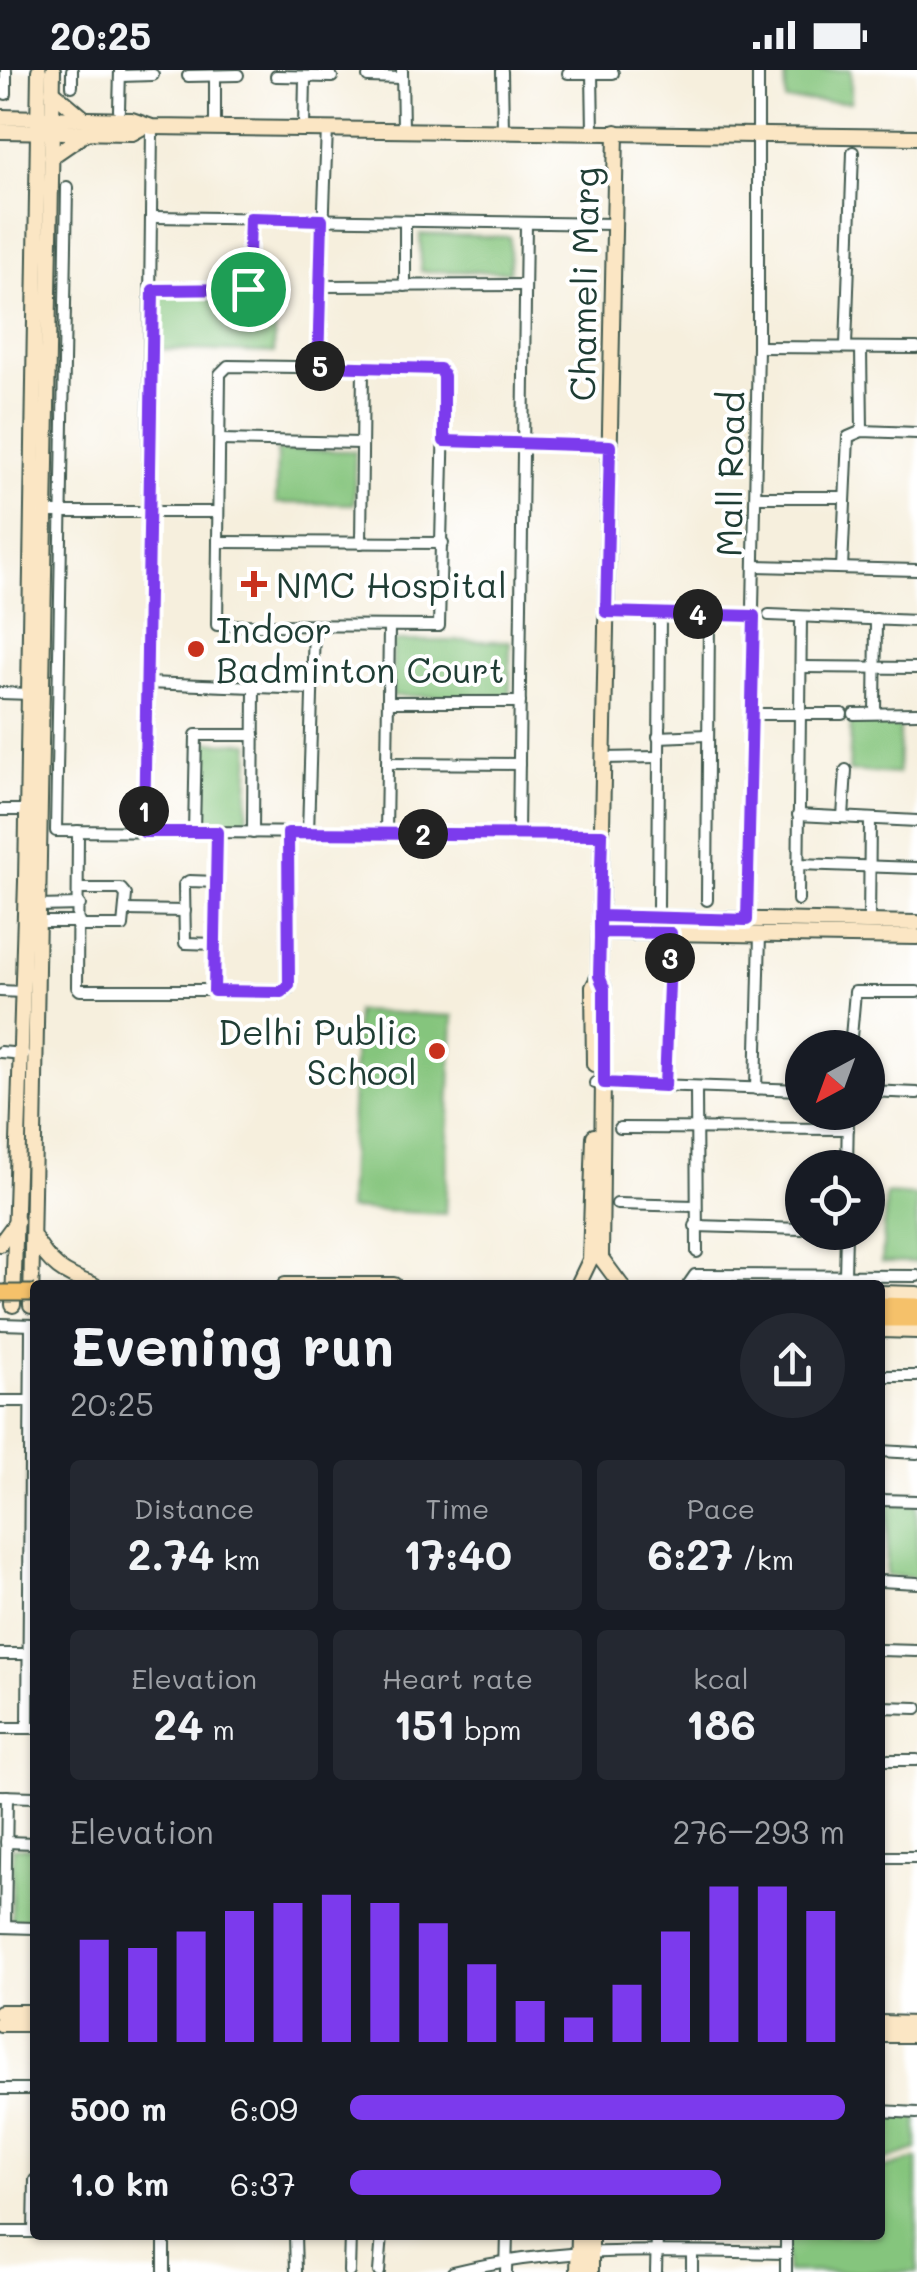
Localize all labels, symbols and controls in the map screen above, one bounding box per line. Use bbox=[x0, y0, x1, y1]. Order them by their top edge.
text: 20:25 bbox=[50, 10, 151, 60]
street label: Chameli Marg bbox=[558, 166, 608, 402]
pin bbox=[206, 247, 291, 332]
icon: arrive bbox=[221, 262, 276, 317]
pin: 5 bbox=[295, 341, 345, 391]
text: 5 bbox=[312, 348, 328, 384]
street label: Mall Road bbox=[705, 391, 753, 557]
place label: NMC Hospital bbox=[276, 561, 507, 607]
marker: NMC Hospital bbox=[241, 571, 267, 597]
pin: 4 bbox=[673, 589, 723, 639]
text: 4 bbox=[689, 596, 707, 632]
place label: Indoor Badminton Court bbox=[216, 606, 504, 692]
marker: Indoor Badminton Court bbox=[185, 638, 207, 660]
pin: 1 bbox=[119, 786, 169, 836]
text: 1 bbox=[138, 793, 150, 829]
pin: 2 bbox=[398, 809, 448, 859]
text: 2 bbox=[415, 816, 431, 852]
pin: 3 bbox=[645, 933, 695, 983]
text: 3 bbox=[662, 940, 678, 976]
place label: Delhi Public School bbox=[218, 1008, 417, 1094]
north arrow bbox=[785, 1030, 885, 1130]
map controls bbox=[785, 1030, 885, 1250]
marker: Delhi Public School bbox=[426, 1040, 448, 1062]
button: locate bbox=[785, 1150, 885, 1250]
text: Evening run bbox=[70, 1308, 394, 1380]
button: share bbox=[740, 1313, 845, 1418]
text: 20:25 bbox=[70, 1382, 154, 1424]
text: Distance bbox=[134, 1490, 254, 1526]
text: Time bbox=[426, 1490, 489, 1526]
text: Pace bbox=[687, 1490, 755, 1526]
text: 2.74 bbox=[128, 1526, 214, 1581]
text: 17:40 bbox=[403, 1526, 512, 1581]
text: 6:27 bbox=[648, 1526, 733, 1581]
text: km bbox=[214, 1541, 260, 1577]
text: /km bbox=[733, 1541, 794, 1577]
text: Elevation bbox=[131, 1660, 257, 1696]
text: Heart rate bbox=[382, 1660, 533, 1696]
text: kcal bbox=[693, 1660, 749, 1696]
text: 24 bbox=[153, 1696, 204, 1751]
text: 151 bbox=[393, 1696, 455, 1751]
text: 186 bbox=[686, 1696, 756, 1751]
text: m bbox=[204, 1711, 235, 1747]
text: bpm bbox=[455, 1711, 522, 1747]
text: Elevation bbox=[70, 1810, 214, 1852]
text: 276–293 m bbox=[673, 1810, 845, 1852]
text: 500 m bbox=[70, 2087, 167, 2129]
text: 6:09 bbox=[230, 2087, 298, 2129]
text: 1.0 km bbox=[70, 2162, 169, 2204]
text: 6:37 bbox=[230, 2162, 296, 2204]

